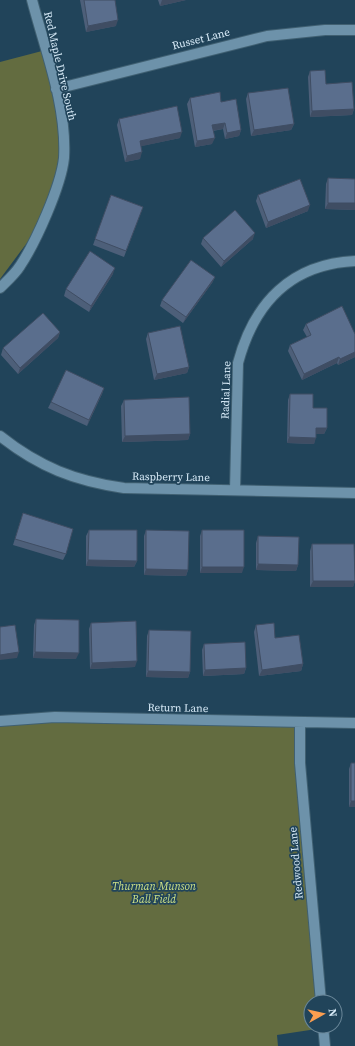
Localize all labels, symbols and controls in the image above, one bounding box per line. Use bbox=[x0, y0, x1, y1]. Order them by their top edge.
street label: Red Maple Drive South bbox=[40, 10, 80, 122]
street label: Russet Lane bbox=[171, 24, 232, 53]
street label: Radial Lane bbox=[217, 360, 235, 419]
street label: Raspberry Lane bbox=[132, 469, 210, 485]
street label: Return Lane bbox=[147, 700, 209, 716]
street label: Redwood Lane bbox=[285, 826, 307, 900]
park label: Thurman Munson Ball Field bbox=[112, 879, 197, 907]
north arrow bbox=[303, 994, 343, 1034]
text: N bbox=[324, 1008, 340, 1018]

